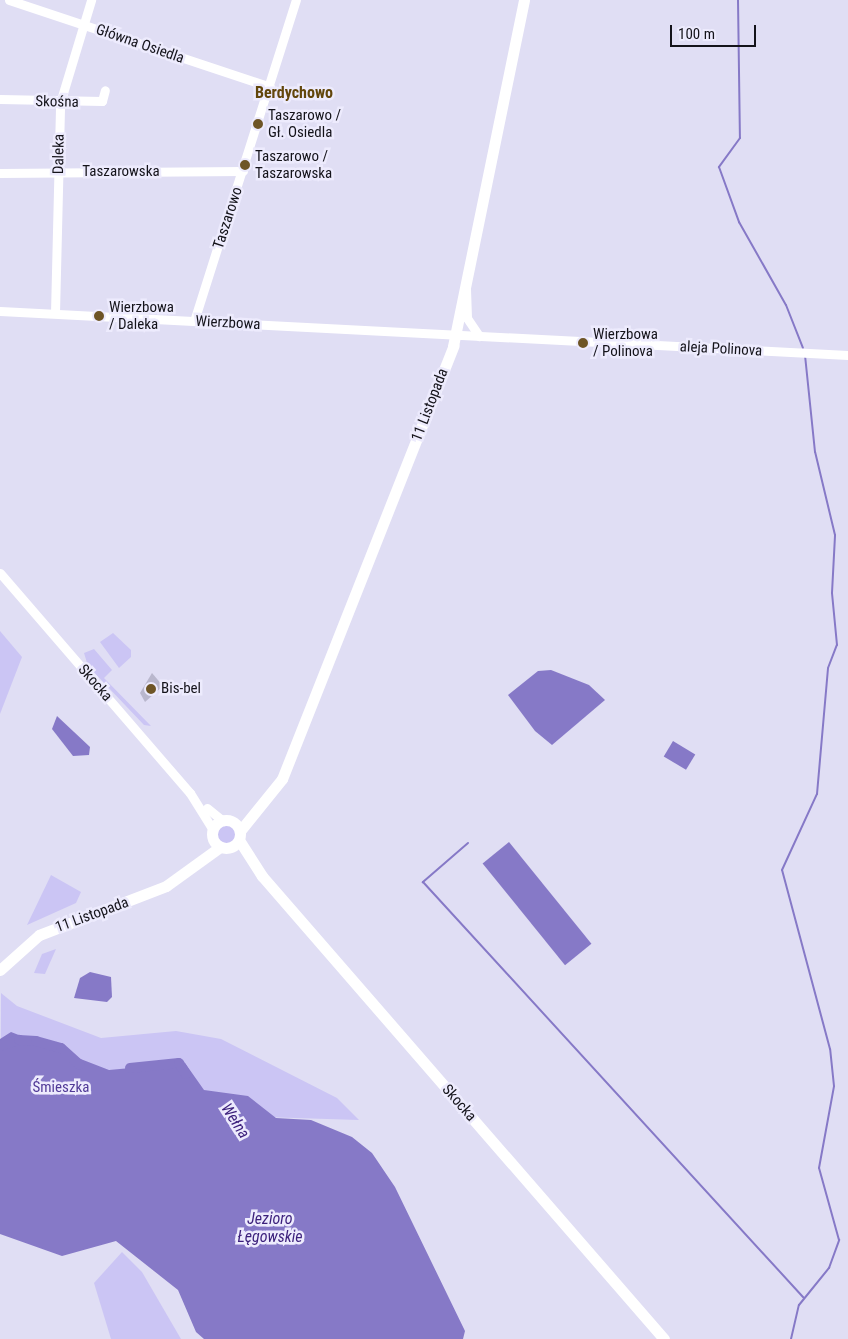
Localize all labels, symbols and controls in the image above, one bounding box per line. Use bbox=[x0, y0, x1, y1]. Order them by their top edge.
scale bar bbox=[673, 15, 759, 47]
street label: Główna Osiedla bbox=[93, 20, 187, 68]
text: 100 m bbox=[678, 25, 715, 43]
district label: Berdychowo bbox=[255, 83, 333, 103]
street label: Skośna bbox=[35, 93, 79, 111]
place label: Taszarowo / Gł. Osiedla bbox=[268, 106, 341, 141]
marker: Taszarowo / Gł. Osiedla bbox=[252, 118, 264, 130]
street label: Daleka bbox=[50, 134, 68, 174]
place label: Taszarowo / Taszarowska bbox=[255, 147, 332, 182]
marker: Taszarowo / Taszarowska bbox=[239, 159, 251, 171]
street label: Taszarowska bbox=[82, 163, 160, 181]
street label: Taszarowo bbox=[210, 185, 246, 251]
place label: Wierzbowa / Daleka bbox=[109, 298, 174, 333]
marker: Wierzbowa / Daleka bbox=[93, 310, 105, 322]
street label: Wierzbowa bbox=[195, 312, 261, 334]
place label: Wierzbowa / Polinova bbox=[593, 325, 658, 360]
marker: Wierzbowa / Polinova bbox=[577, 337, 589, 349]
street label: aleja Polinova bbox=[679, 338, 763, 360]
street label: 11 Listopada bbox=[408, 366, 452, 444]
street label: Skocka bbox=[74, 661, 116, 705]
place label: Bis-bel bbox=[161, 680, 201, 698]
marker: Bis-bel bbox=[145, 683, 157, 695]
street label: 11 Listopada bbox=[53, 893, 131, 937]
park label: Śmieszka bbox=[33, 1079, 89, 1097]
street label: Skocka bbox=[438, 1081, 480, 1125]
water label: Wełna bbox=[217, 1100, 253, 1142]
water label: Jezioro Łęgowskie bbox=[237, 1209, 303, 1247]

